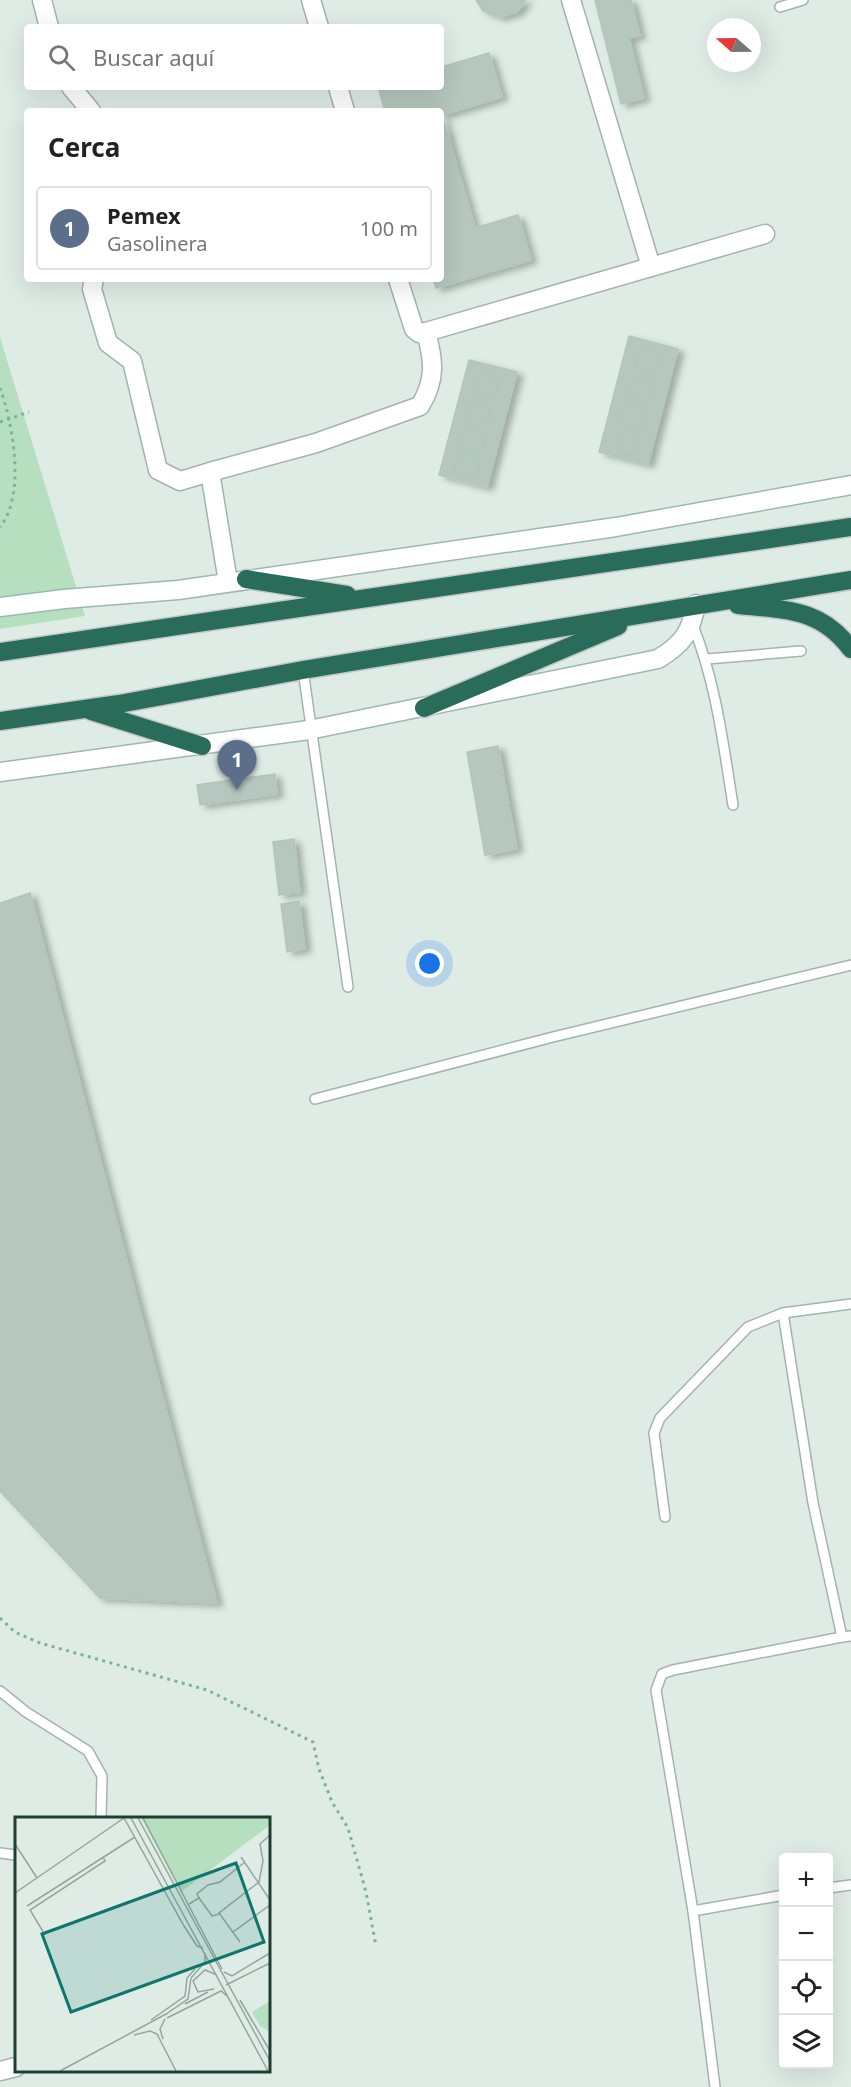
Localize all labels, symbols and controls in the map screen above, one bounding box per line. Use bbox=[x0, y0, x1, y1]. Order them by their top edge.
north arrow bbox=[707, 18, 761, 72]
search box bbox=[24, 24, 444, 90]
icon: search bbox=[45, 41, 78, 74]
text: Buscar aquí bbox=[93, 42, 214, 72]
text: Cerca bbox=[48, 129, 120, 165]
text: Pemex bbox=[107, 200, 181, 230]
text: 1 bbox=[64, 215, 75, 242]
text: 100 m bbox=[360, 215, 418, 242]
text: Gasolinera bbox=[107, 230, 208, 257]
pin: 1 bbox=[218, 740, 256, 790]
your location bbox=[415, 949, 444, 978]
inset map bbox=[15, 1817, 270, 2072]
map controls bbox=[779, 1853, 833, 2069]
button: + bbox=[779, 1853, 833, 1907]
button: − bbox=[779, 1907, 833, 1961]
button: locate bbox=[779, 1961, 833, 2015]
button: layers bbox=[779, 2015, 833, 2069]

